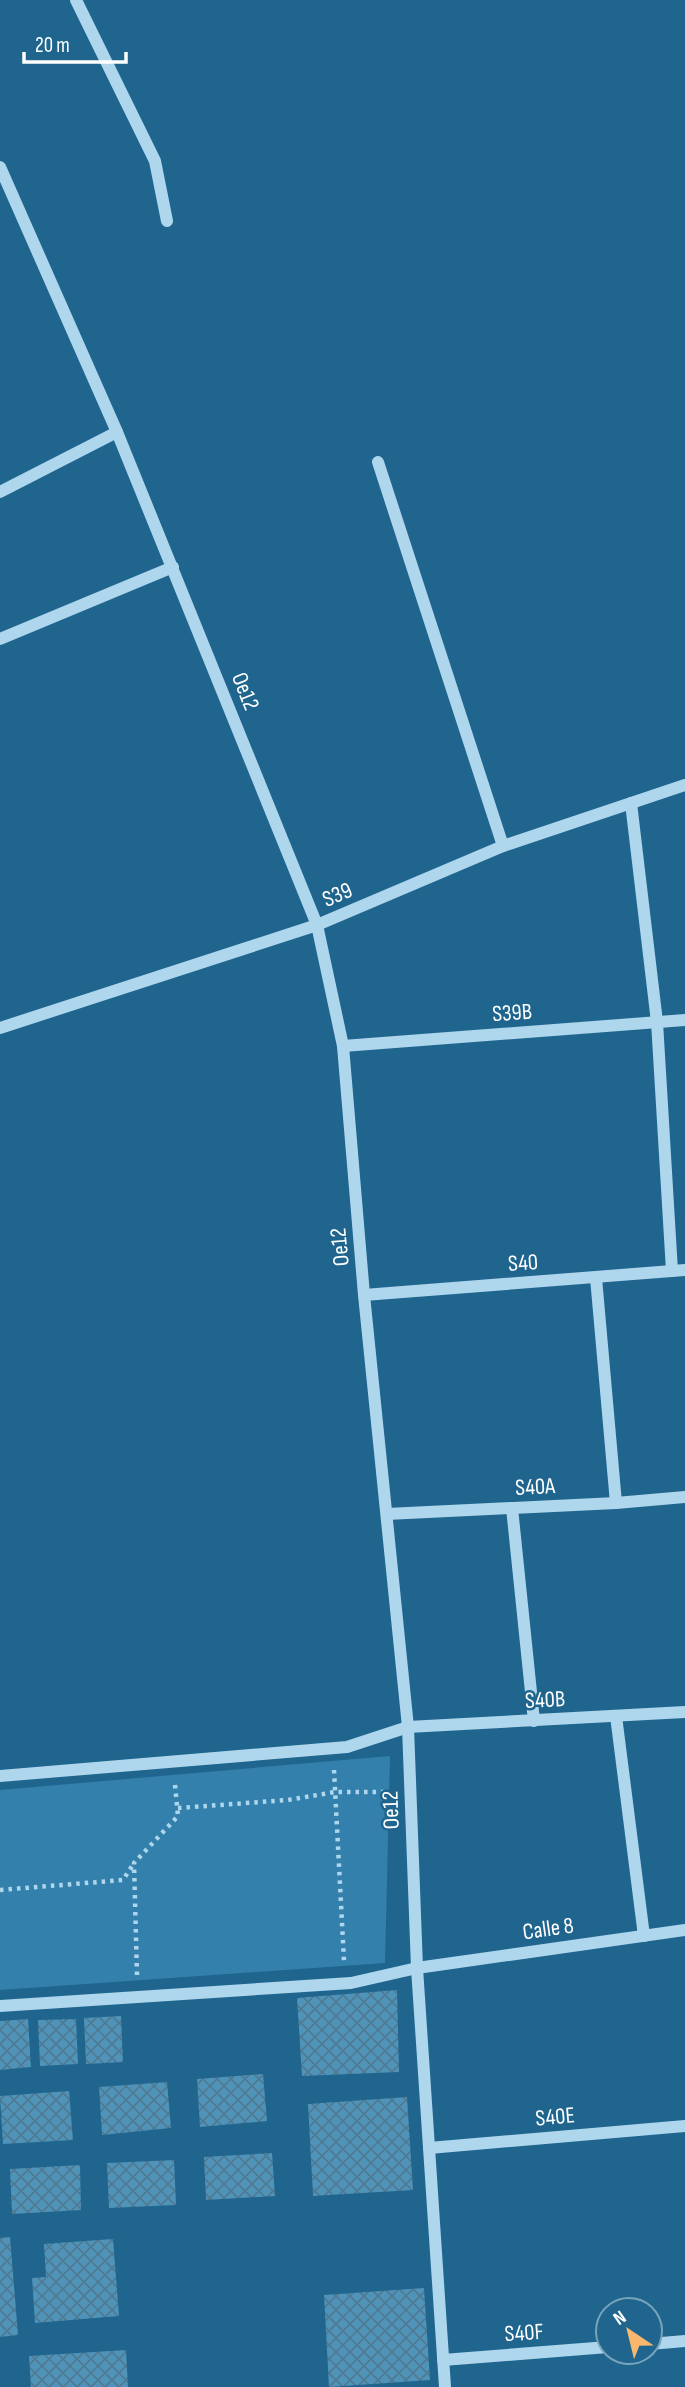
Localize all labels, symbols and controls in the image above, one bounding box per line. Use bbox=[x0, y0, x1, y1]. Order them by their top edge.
scale bar bbox=[24, 21, 126, 65]
text: 20 m bbox=[35, 33, 70, 58]
street label: Oe12 bbox=[225, 668, 265, 714]
street label: S39 bbox=[318, 876, 357, 914]
street label: S39B bbox=[491, 998, 533, 1028]
street label: Oe12 bbox=[324, 1227, 356, 1267]
street label: S40 bbox=[507, 1248, 539, 1278]
street label: S40A bbox=[514, 1472, 556, 1502]
street label: S40B bbox=[524, 1685, 566, 1715]
street label: Oe12 bbox=[376, 1790, 406, 1830]
street label: Calle 8 bbox=[521, 1912, 575, 1946]
street label: S40E bbox=[534, 2101, 576, 2133]
north arrow bbox=[594, 2296, 664, 2366]
text: N bbox=[609, 2306, 631, 2331]
street label: S40F bbox=[504, 2318, 545, 2348]

